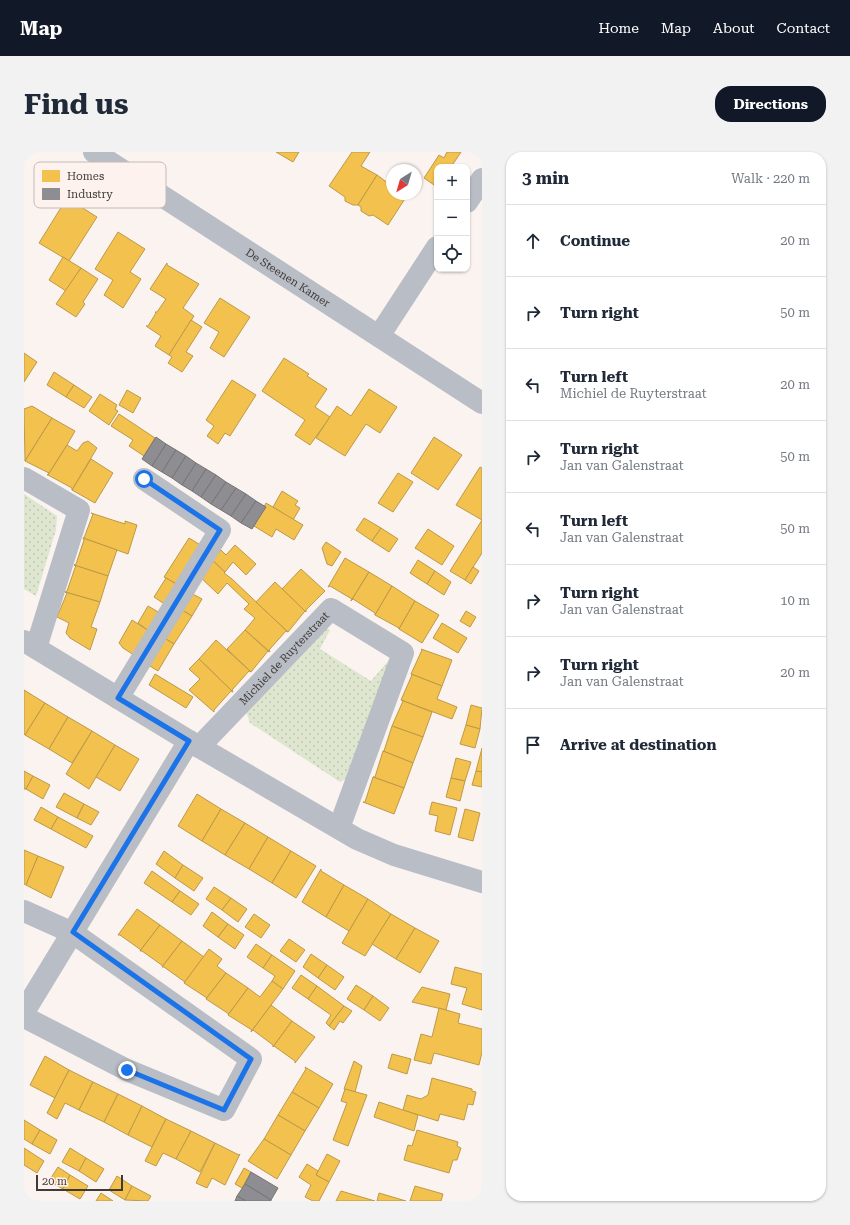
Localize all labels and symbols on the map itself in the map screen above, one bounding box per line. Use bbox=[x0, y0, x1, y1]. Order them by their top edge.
legend bbox=[34, 162, 166, 208]
north arrow bbox=[386, 164, 422, 200]
text: Homes bbox=[67, 170, 104, 183]
text: Industry bbox=[67, 188, 113, 201]
street label: De Steenen Kamer bbox=[243, 245, 333, 310]
route start bbox=[135, 470, 153, 488]
street label: Michiel de Ruyterstraat bbox=[236, 609, 332, 707]
route end bbox=[118, 1061, 136, 1079]
scale bar bbox=[36, 1173, 123, 1192]

